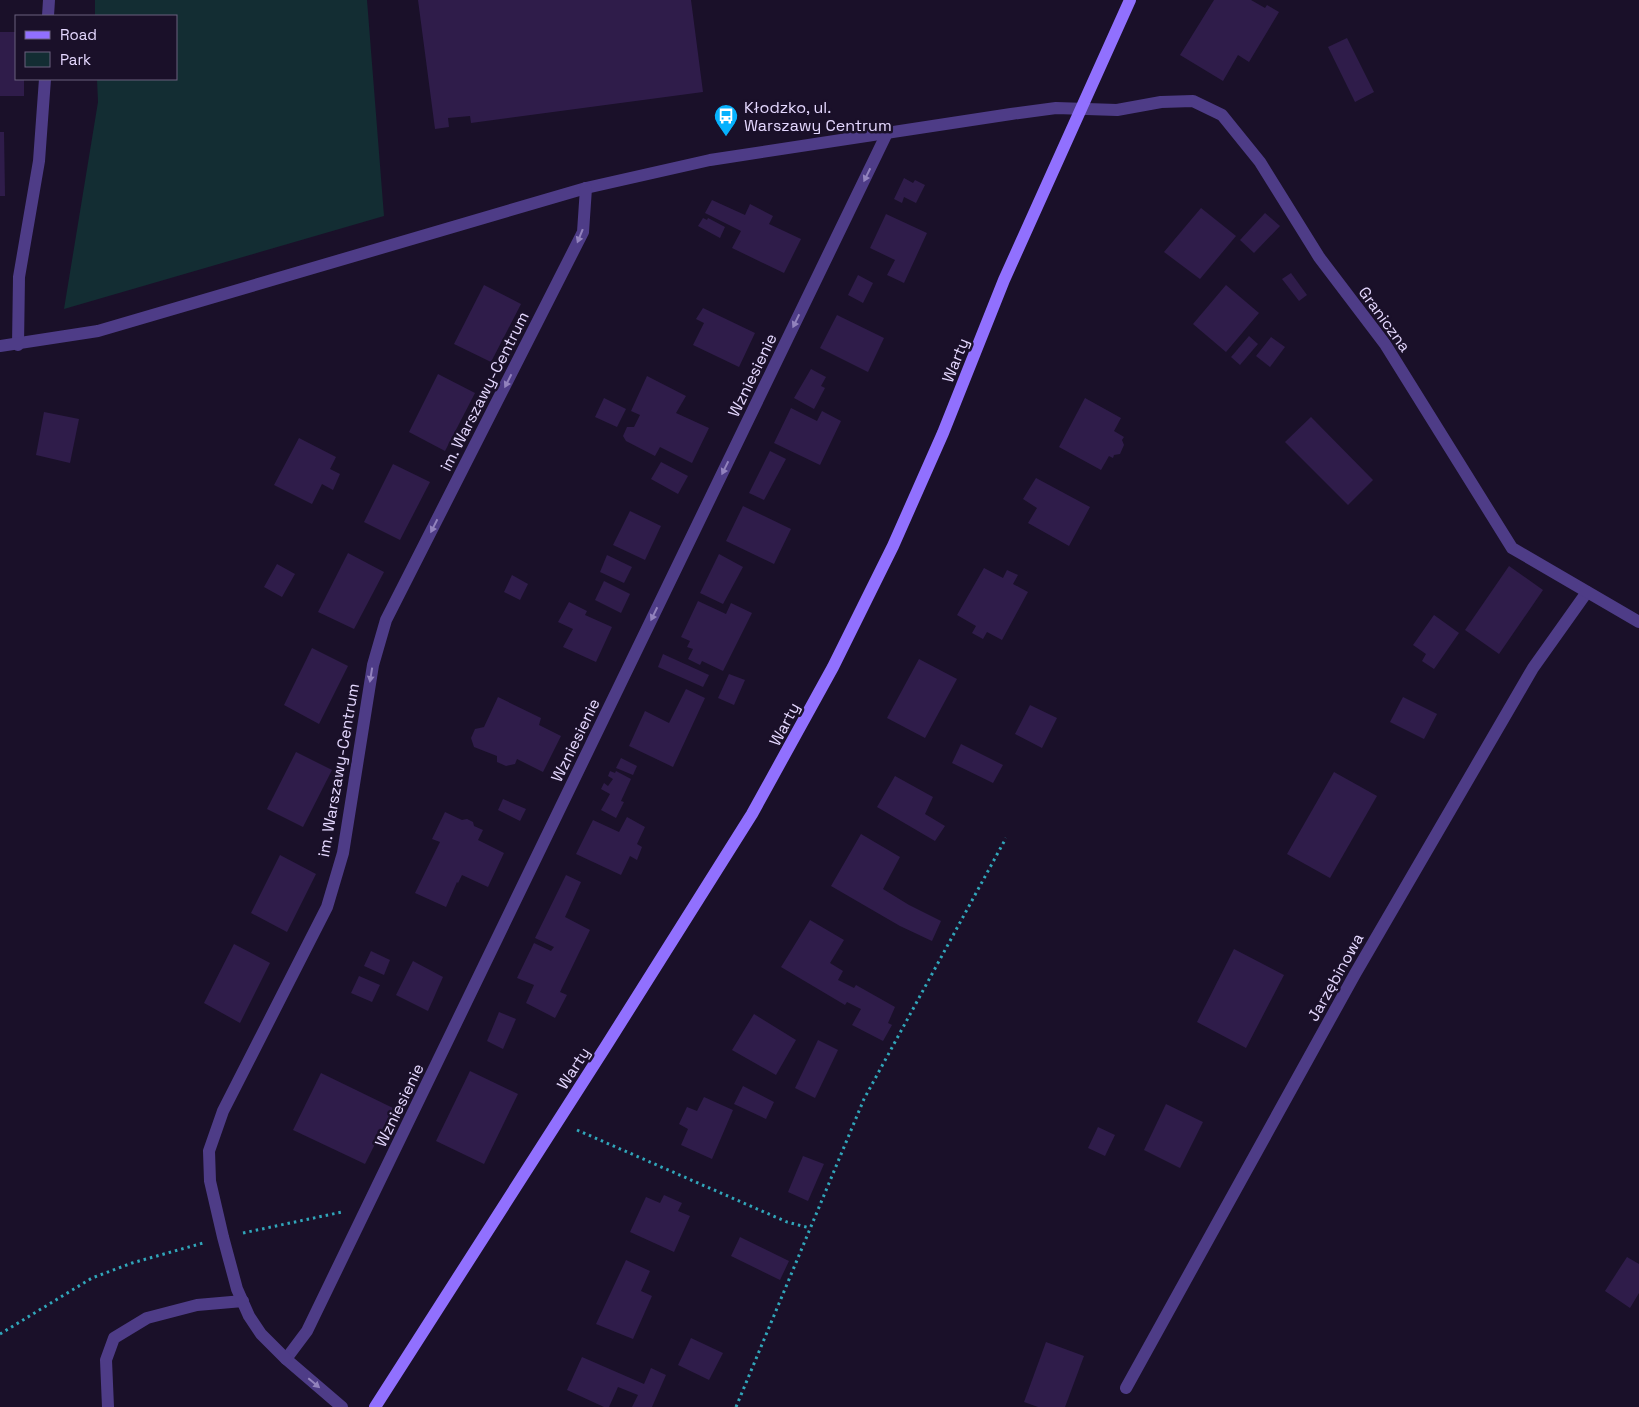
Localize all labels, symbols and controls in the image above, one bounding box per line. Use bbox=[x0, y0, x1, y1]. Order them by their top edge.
legend bbox=[15, 15, 178, 80]
text: Road bbox=[60, 25, 97, 44]
text: Park bbox=[60, 50, 91, 69]
place label: Kłodzko, ul. Warszawy Centrum bbox=[744, 97, 892, 136]
bus stop icon: Kłodzko, ul. Warszawy Centrum bbox=[713, 103, 739, 137]
one-way arrow bbox=[862, 168, 870, 182]
one-way arrow bbox=[576, 229, 584, 243]
street label: Graniczna bbox=[1354, 282, 1415, 356]
street label: im. Warszawy-Centrum bbox=[435, 308, 534, 474]
one-way arrow bbox=[792, 314, 800, 328]
street label: Wzniesienie bbox=[723, 330, 782, 421]
street label: Warty bbox=[937, 335, 974, 386]
one-way arrow bbox=[504, 374, 512, 388]
one-way arrow bbox=[721, 460, 729, 475]
one-way arrow bbox=[430, 519, 438, 533]
one-way arrow bbox=[650, 607, 658, 621]
one-way arrow bbox=[367, 667, 375, 683]
street label: im. Warszawy-Centrum bbox=[313, 682, 364, 859]
street label: Wzniesienie bbox=[546, 695, 605, 786]
street label: Warty bbox=[764, 699, 805, 750]
street label: Jarzębinowa bbox=[1303, 930, 1368, 1025]
street label: Warty bbox=[552, 1043, 595, 1093]
street label: Wzniesienie bbox=[370, 1060, 429, 1151]
one-way arrow bbox=[307, 1377, 319, 1389]

